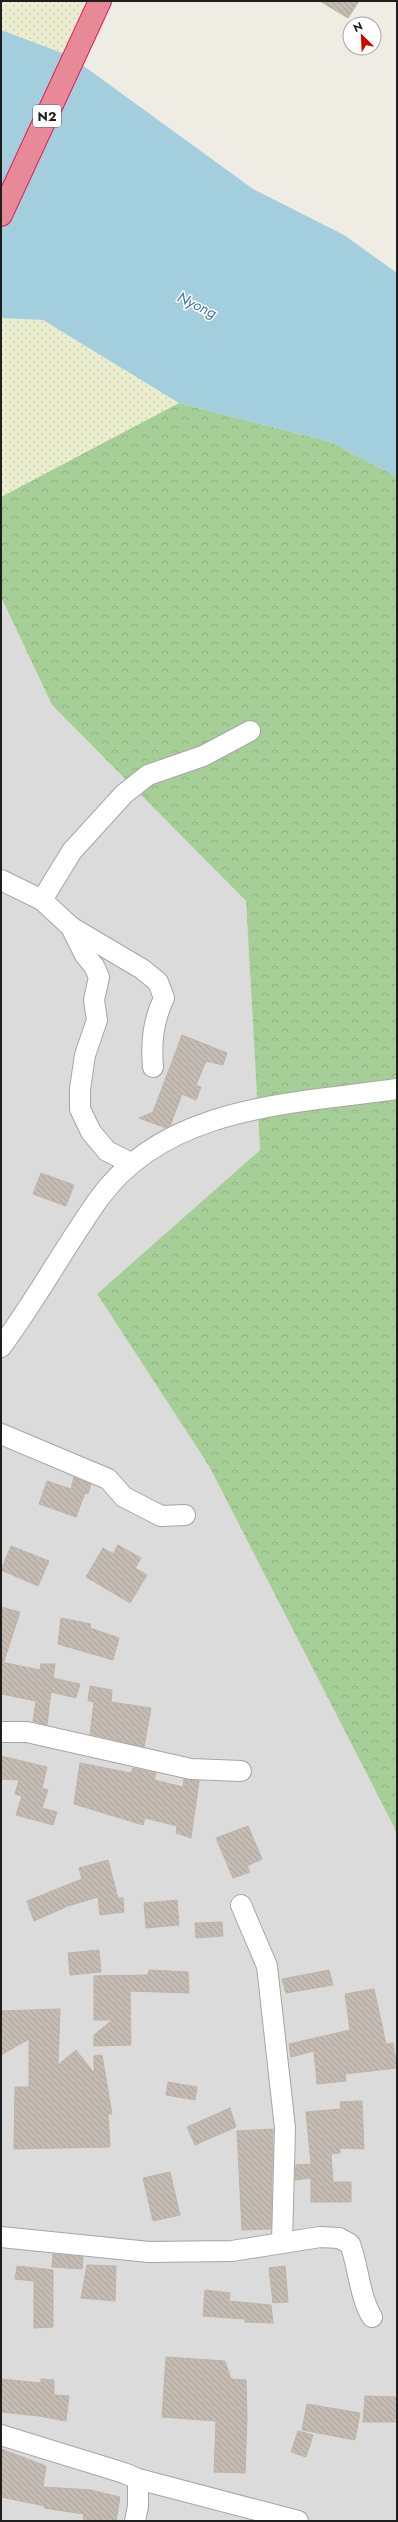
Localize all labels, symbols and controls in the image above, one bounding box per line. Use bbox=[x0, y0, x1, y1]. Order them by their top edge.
north arrow bbox=[342, 16, 382, 56]
text: N bbox=[351, 18, 365, 36]
road number: N2 bbox=[33, 105, 61, 127]
water label: Nyong bbox=[174, 286, 221, 324]

